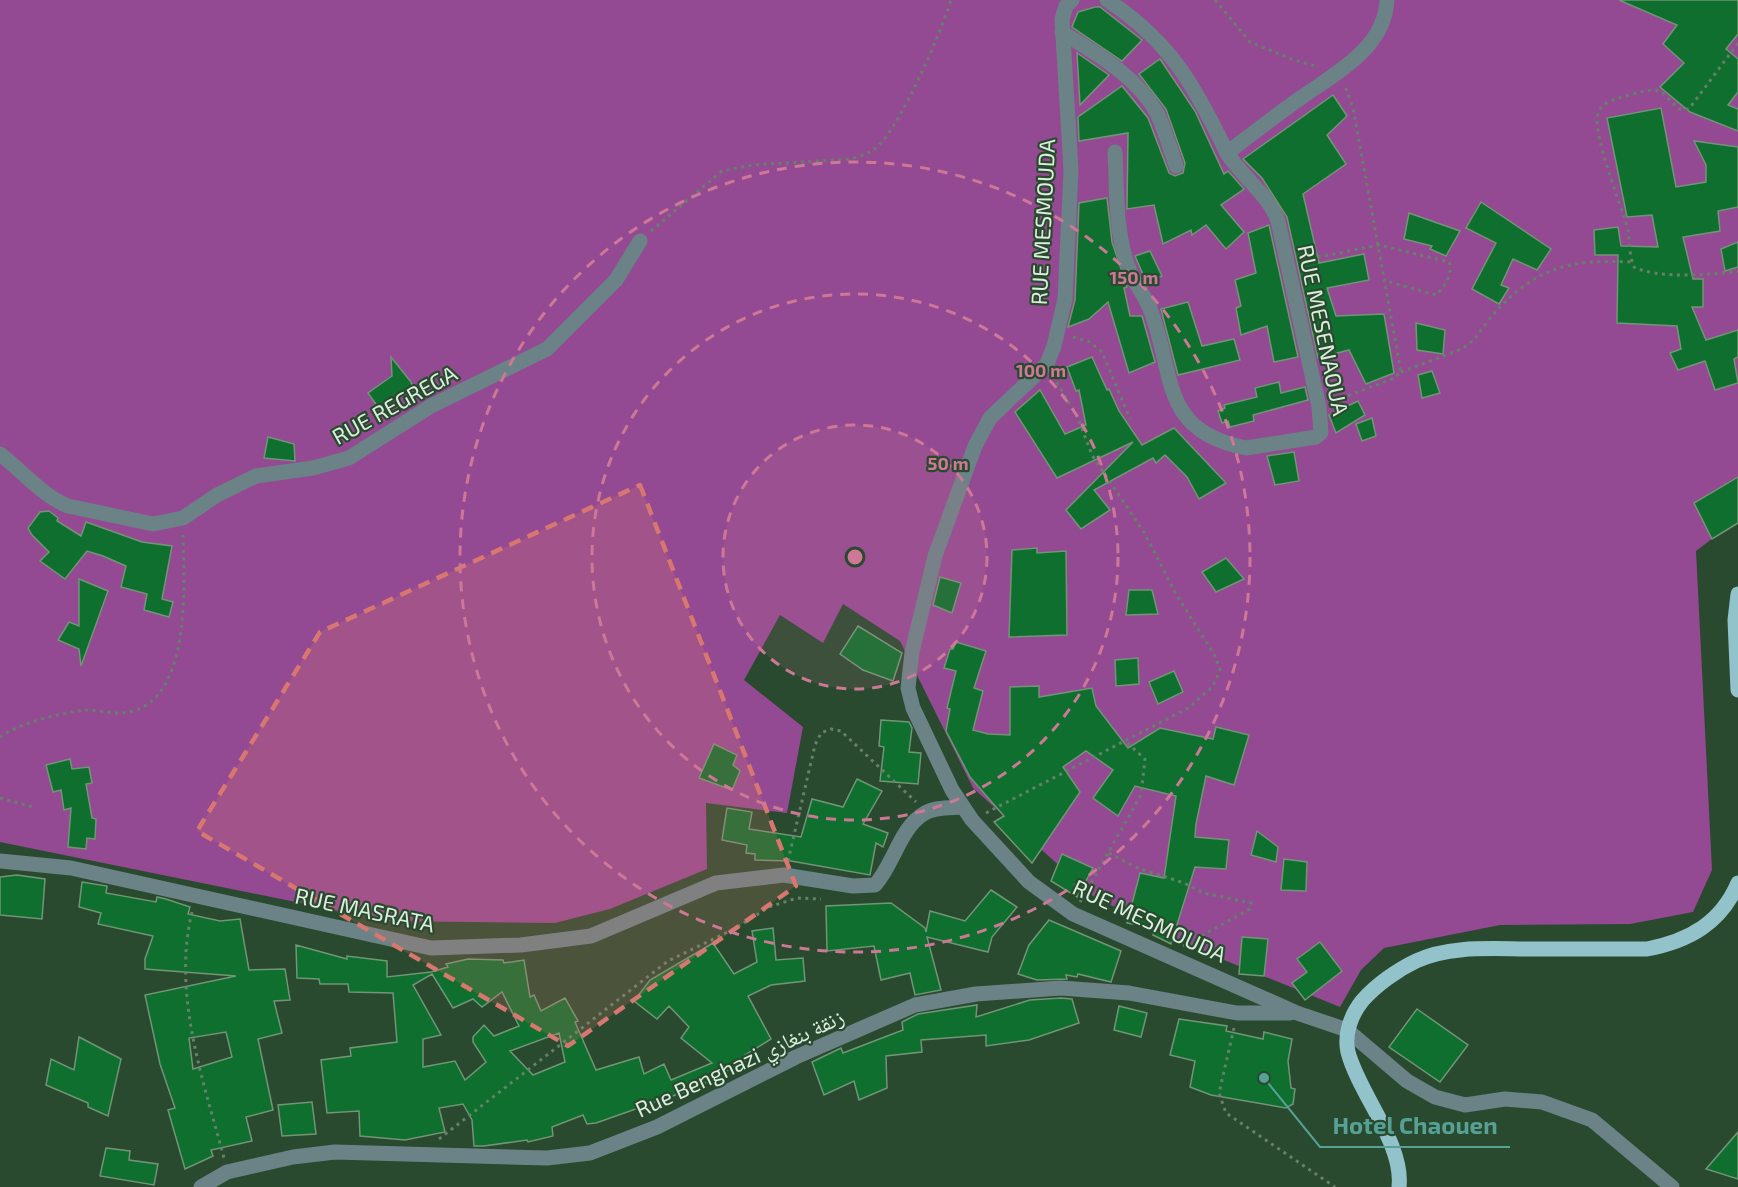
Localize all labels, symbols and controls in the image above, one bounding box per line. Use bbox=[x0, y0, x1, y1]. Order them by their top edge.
street label: RUE MESMOUDA bbox=[1025, 138, 1059, 306]
street label: RUE MESENAOUA bbox=[1293, 242, 1355, 418]
text: 150 m bbox=[1110, 266, 1158, 288]
street label: RUE REGREGA bbox=[327, 359, 461, 449]
text: 100 m bbox=[1016, 359, 1066, 381]
text: 50 m bbox=[927, 452, 969, 474]
centre of rings bbox=[845, 547, 865, 567]
street label: RUE MESMOUDA bbox=[1069, 873, 1231, 967]
street label: RUE MASRATA bbox=[293, 882, 437, 937]
street label: Rue Benghazi زنقة بنغازي bbox=[631, 1002, 850, 1127]
callout: Hotel Chaouen bbox=[1320, 1105, 1510, 1147]
text: Hotel Chaouen bbox=[1332, 1110, 1498, 1139]

